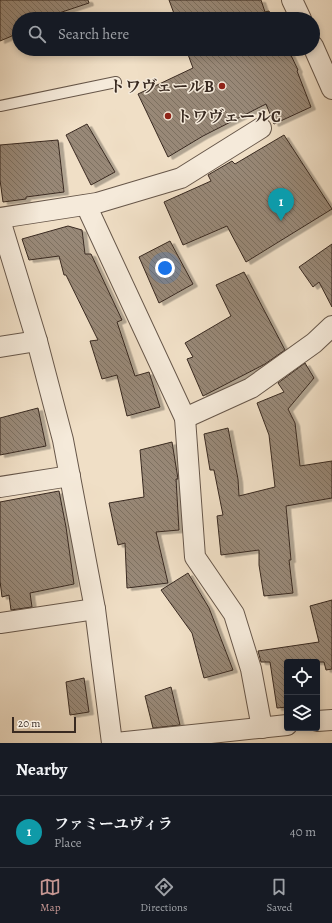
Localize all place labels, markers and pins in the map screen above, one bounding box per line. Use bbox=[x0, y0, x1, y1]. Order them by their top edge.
place label: トワヴェールB bbox=[109, 76, 214, 98]
marker: トワヴェールB bbox=[217, 81, 227, 91]
place label: トワヴェールC bbox=[176, 106, 281, 128]
marker: トワヴェールC bbox=[163, 111, 173, 121]
pin: 1 bbox=[268, 188, 294, 221]

